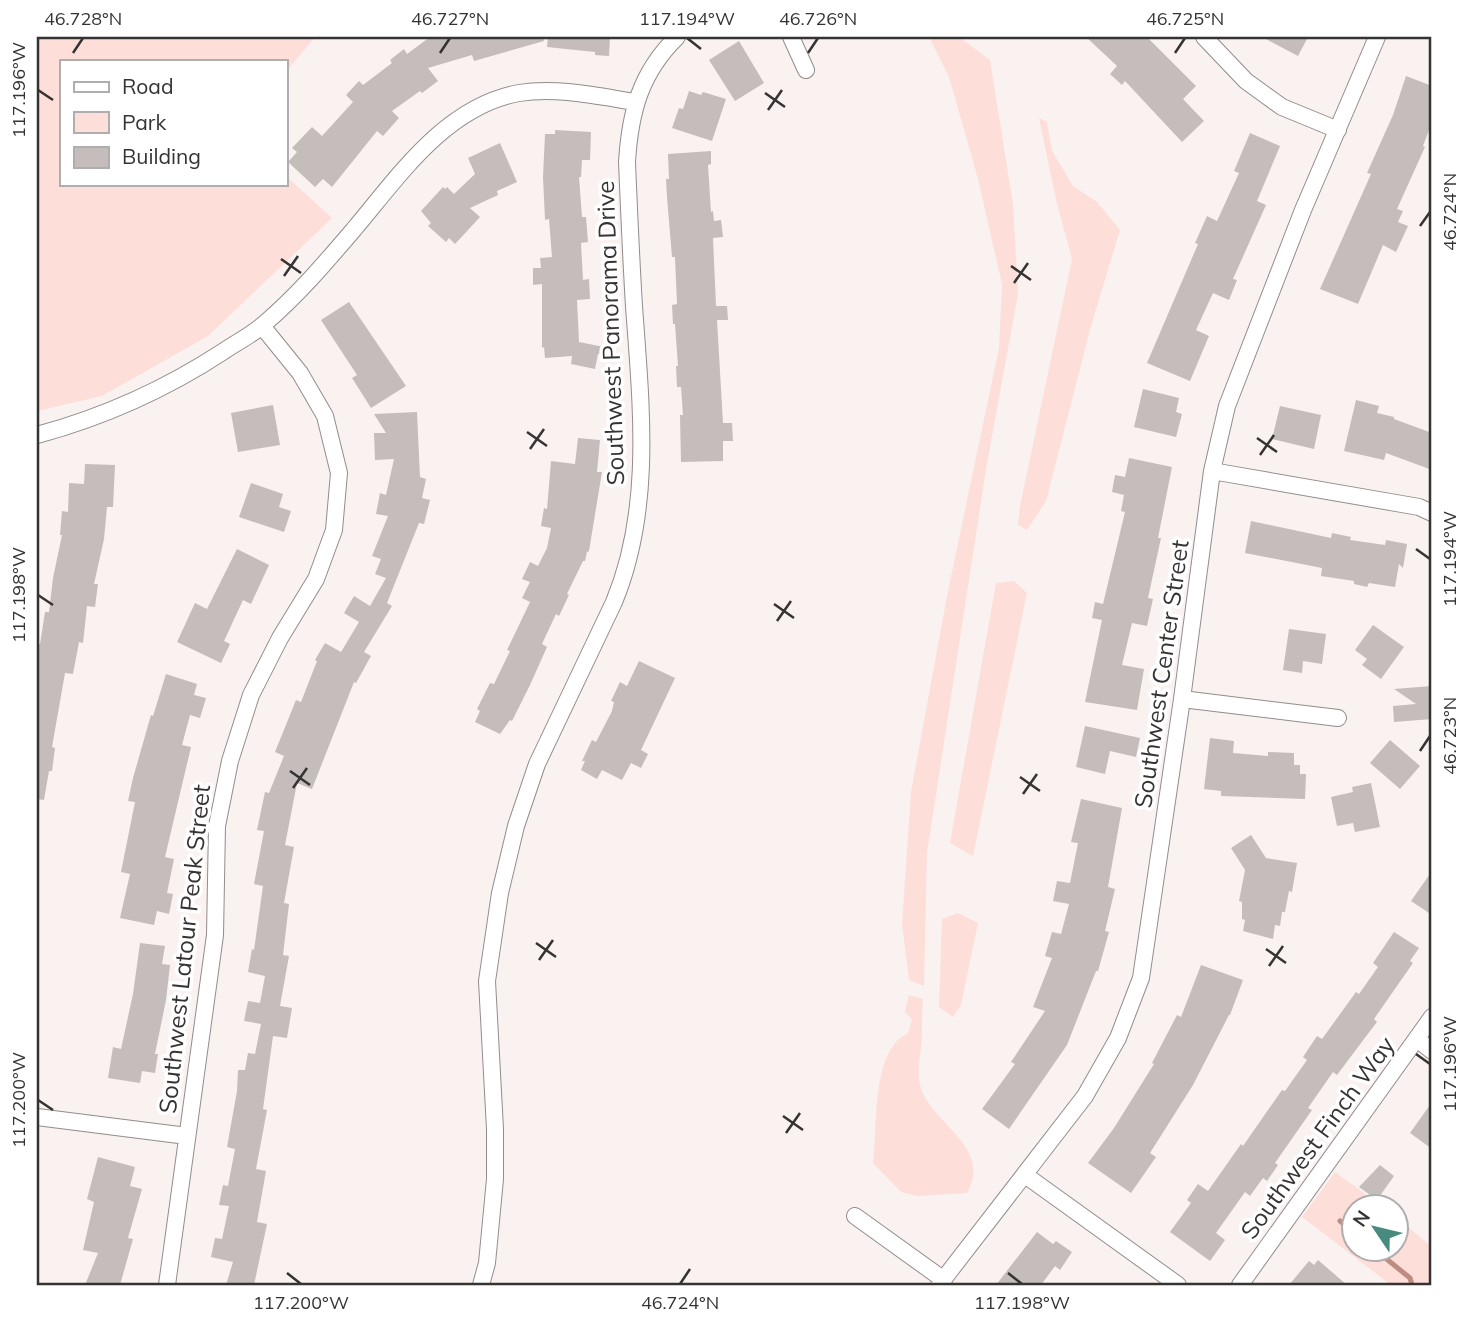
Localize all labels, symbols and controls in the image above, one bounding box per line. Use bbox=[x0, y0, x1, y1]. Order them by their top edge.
text: 46.728°N bbox=[44, 7, 122, 30]
text: 46.727°N bbox=[411, 7, 489, 30]
text: 117.194°W bbox=[639, 7, 735, 30]
text: 46.726°N bbox=[779, 7, 857, 30]
text: 46.725°N bbox=[1146, 7, 1224, 30]
text: 117.196°W bbox=[7, 42, 30, 138]
legend bbox=[60, 60, 287, 186]
text: Road bbox=[122, 73, 173, 99]
text: Park bbox=[122, 109, 166, 135]
text: Building bbox=[122, 143, 201, 169]
text: 46.724°N bbox=[1438, 173, 1461, 251]
street label: Southwest Panorama Drive bbox=[590, 180, 630, 486]
text: 117.194°W bbox=[1438, 511, 1461, 607]
street label: Southwest Center Street bbox=[1127, 538, 1195, 810]
text: 117.198°W bbox=[7, 547, 30, 643]
text: 46.723°N bbox=[1438, 697, 1461, 775]
street label: Southwest Latour Peak Street bbox=[152, 783, 216, 1115]
text: 117.196°W bbox=[1438, 1016, 1461, 1112]
street label: Southwest Finch Way bbox=[1234, 1030, 1401, 1244]
text: 117.200°W bbox=[7, 1052, 30, 1148]
north arrow bbox=[1340, 1192, 1410, 1262]
text: N bbox=[1347, 1205, 1375, 1231]
text: 117.200°W bbox=[253, 1291, 349, 1314]
text: 46.724°N bbox=[641, 1291, 719, 1314]
text: 117.198°W bbox=[974, 1291, 1070, 1314]

